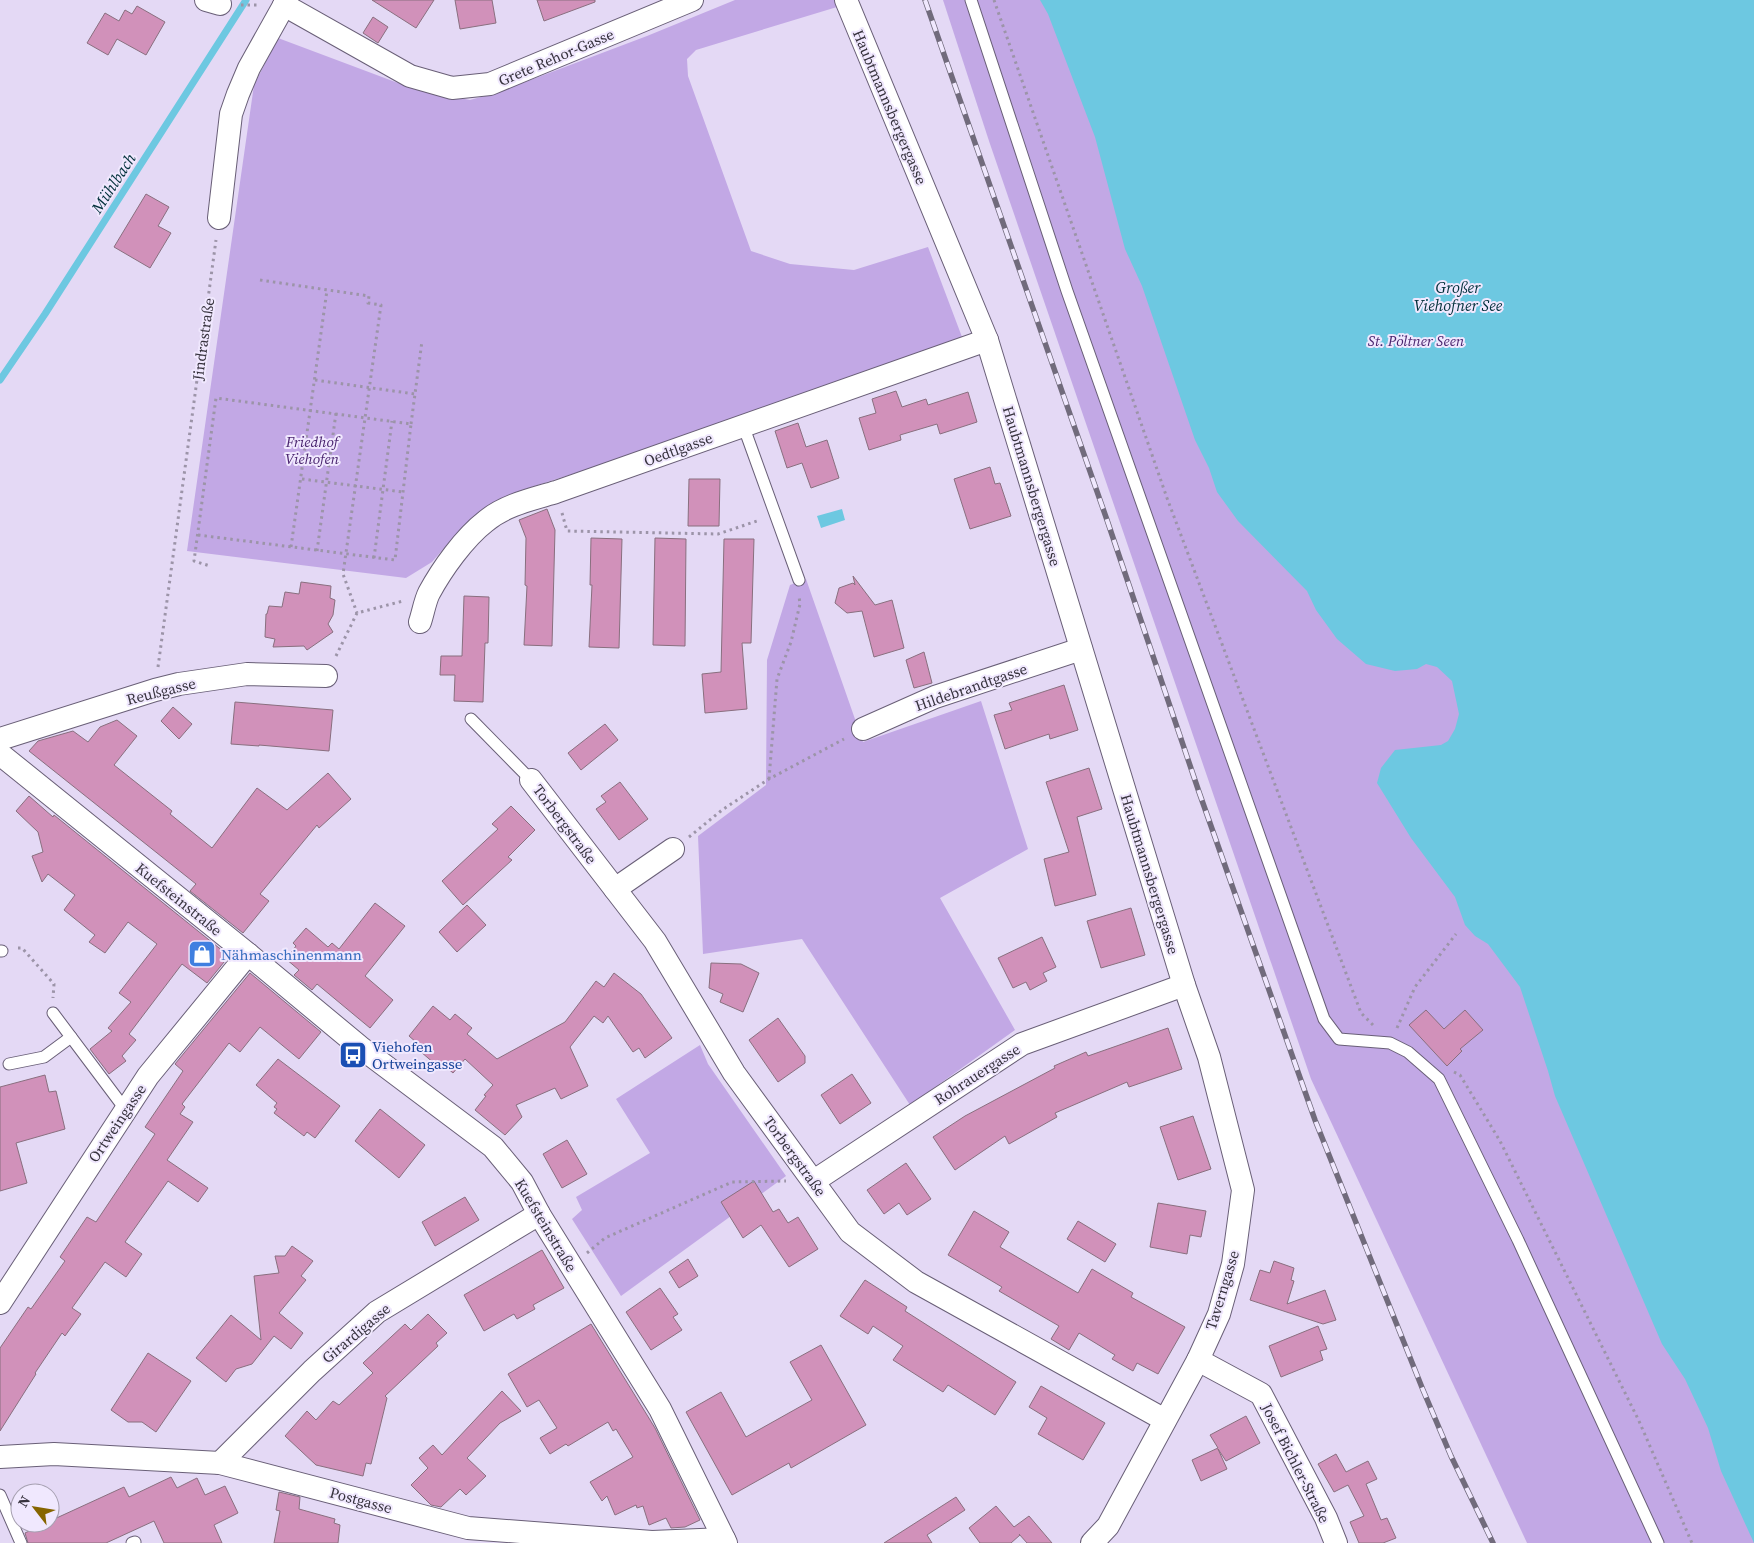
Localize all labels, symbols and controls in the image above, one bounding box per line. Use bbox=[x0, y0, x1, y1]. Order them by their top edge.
street label: Grete Rehor-Gasse bbox=[495, 23, 617, 91]
street label: Haubtmannsbergergasse bbox=[848, 26, 932, 188]
water label: Mühlbach bbox=[85, 149, 141, 218]
water label: Großer Viehofner See bbox=[1414, 276, 1503, 316]
street label: Jindrastraße bbox=[187, 296, 219, 383]
park label: St. Pöltner Seen bbox=[1368, 330, 1465, 351]
street label: Haubtmannsbergergasse bbox=[998, 403, 1067, 569]
street label: Oedtlgasse bbox=[641, 427, 716, 471]
park label: Friedhof Viehofen bbox=[285, 431, 341, 469]
street label: Hildebrandtgasse bbox=[912, 658, 1030, 716]
street label: Reußgasse bbox=[124, 672, 198, 710]
street label: Torbergstraße bbox=[528, 780, 602, 868]
street label: Haubtmannsbergergasse bbox=[1116, 791, 1185, 957]
street label: Kuefsteinstraße bbox=[131, 858, 227, 941]
shop icon: Nähmaschinenmann bbox=[187, 939, 217, 969]
place label: Nähmaschinenmann bbox=[221, 944, 362, 965]
place label: Viehofen Ortweingasse bbox=[372, 1036, 463, 1074]
street label: Rohrauergasse bbox=[930, 1038, 1024, 1110]
bus stop icon: Viehofen Ortweingasse bbox=[338, 1040, 368, 1070]
street label: Ortweingasse bbox=[83, 1079, 151, 1166]
street label: Torbergstraße bbox=[759, 1112, 831, 1201]
street label: Kuefsteinstraße bbox=[510, 1174, 582, 1276]
street label: Taverngasse bbox=[1200, 1247, 1244, 1332]
street label: Girardigasse bbox=[317, 1298, 395, 1368]
street label: Josef Bichler-Straße bbox=[1256, 1399, 1335, 1527]
street label: Postgasse bbox=[327, 1482, 395, 1519]
north arrow bbox=[10, 1483, 60, 1533]
text: N bbox=[13, 1492, 35, 1511]

